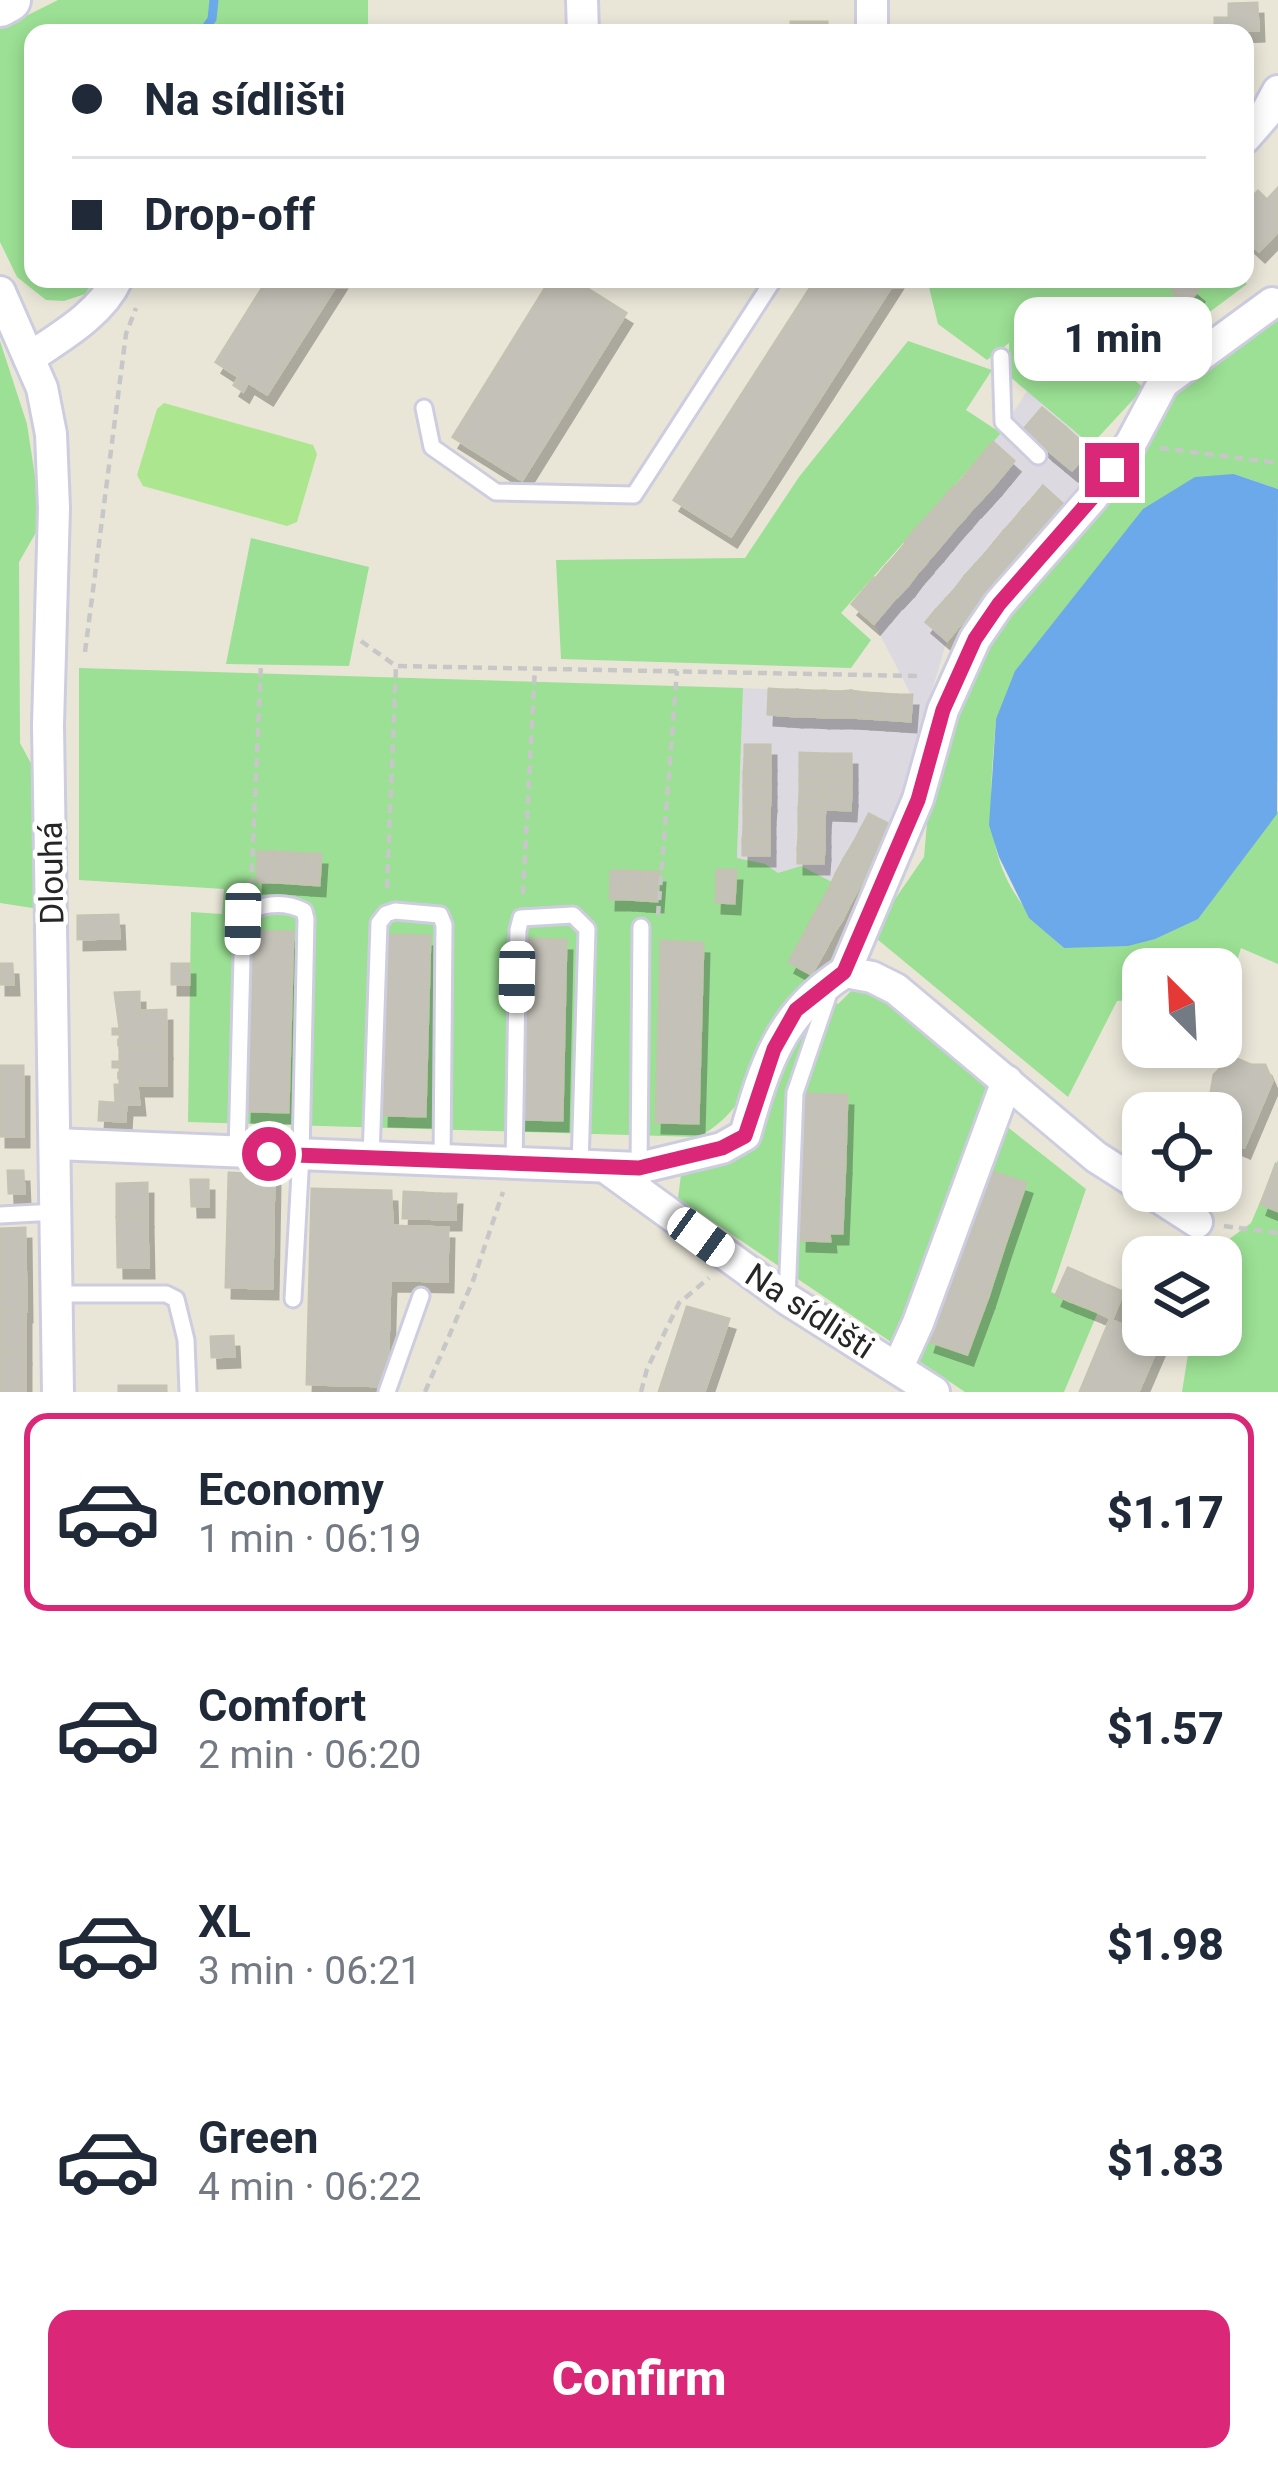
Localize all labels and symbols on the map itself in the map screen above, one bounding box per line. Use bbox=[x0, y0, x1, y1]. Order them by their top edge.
callout: 1 min bbox=[1013, 296, 1211, 380]
route end bbox=[1085, 443, 1139, 497]
street label: Dlouhá bbox=[31, 821, 71, 925]
car bbox=[224, 883, 262, 955]
car bbox=[498, 941, 536, 1013]
north arrow bbox=[1122, 948, 1242, 1068]
route start bbox=[242, 1127, 296, 1181]
car bbox=[661, 1201, 741, 1273]
street label: Na sídlišti bbox=[738, 1255, 882, 1367]

